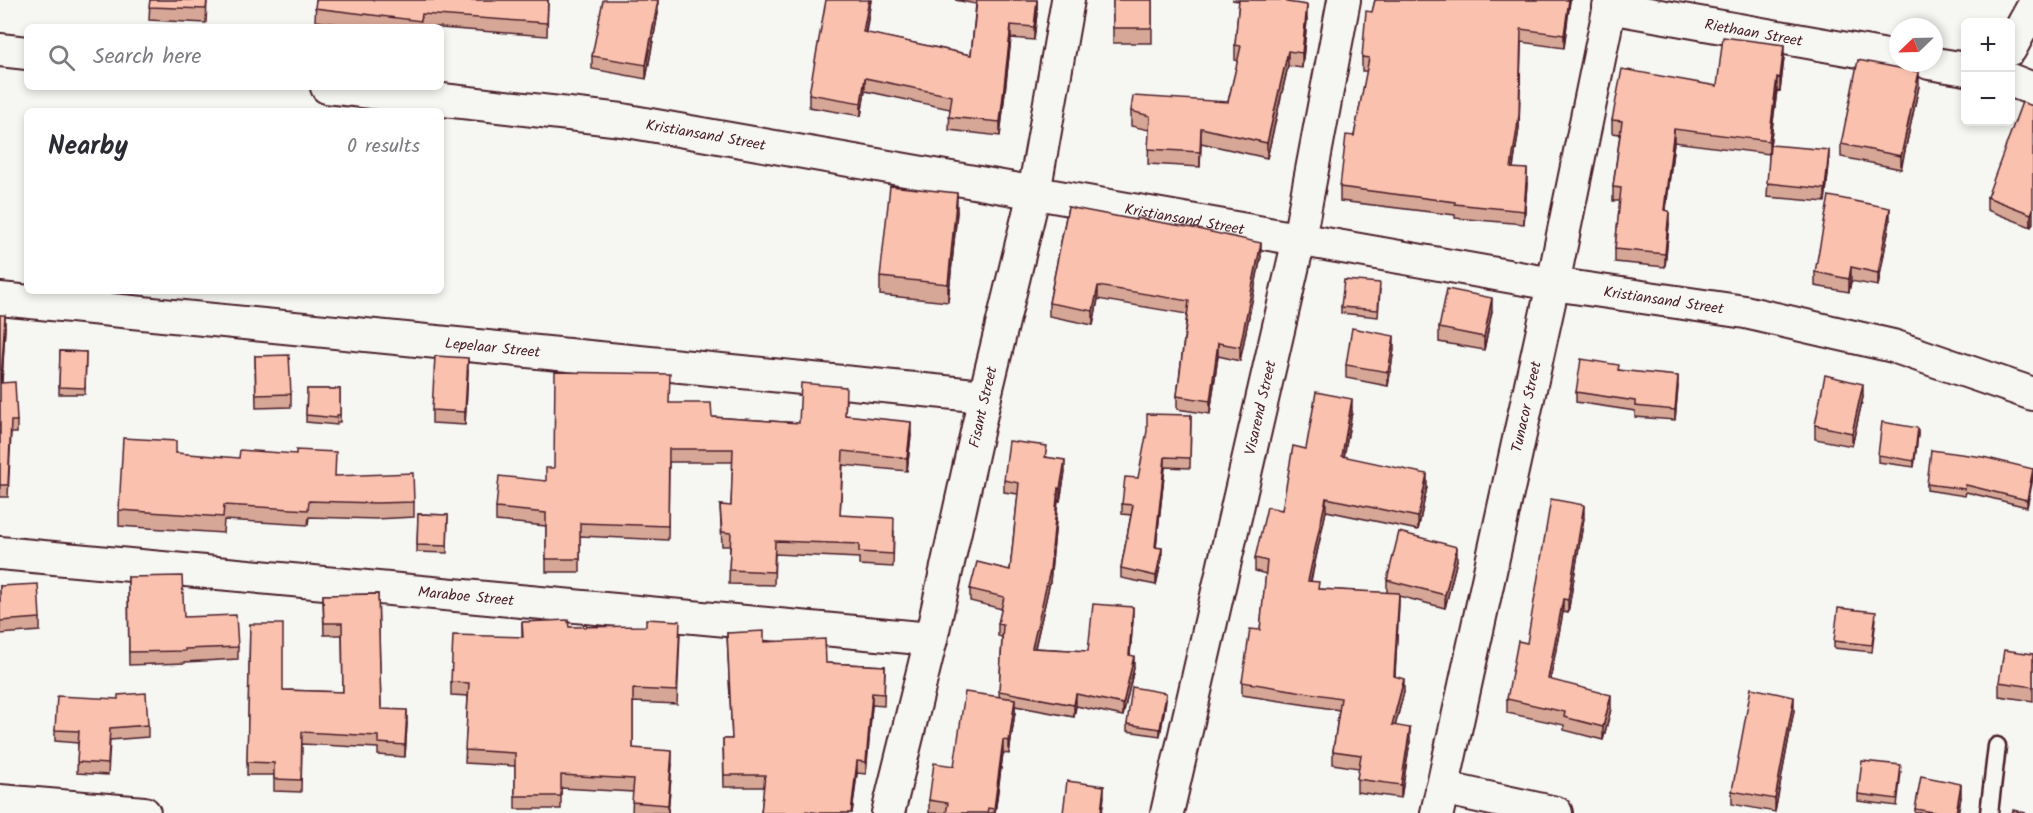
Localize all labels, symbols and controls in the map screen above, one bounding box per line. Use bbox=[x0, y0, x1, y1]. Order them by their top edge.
street label: Riethaan Street bbox=[1703, 13, 1805, 54]
north arrow bbox=[1889, 18, 1943, 72]
map controls bbox=[1961, 18, 2015, 126]
button: + bbox=[1961, 18, 2015, 72]
search box bbox=[24, 24, 444, 90]
text: Search here bbox=[93, 40, 201, 75]
icon: search bbox=[45, 41, 78, 74]
button: − bbox=[1961, 72, 2015, 126]
street label: Kristiansand Street bbox=[644, 113, 768, 158]
text: Nearby bbox=[48, 126, 128, 168]
text: 0 results bbox=[347, 131, 420, 163]
street label: Kristiansand Street bbox=[1123, 198, 1246, 242]
street label: Kristiansand Street bbox=[1602, 281, 1725, 322]
street label: Lepelaar Street bbox=[444, 332, 542, 365]
street label: Visarend Street bbox=[1239, 358, 1284, 457]
street label: Tunacor Street bbox=[1505, 359, 1549, 455]
street label: Fisant Street bbox=[963, 364, 1005, 450]
street label: Maraboe Street bbox=[417, 581, 515, 613]

